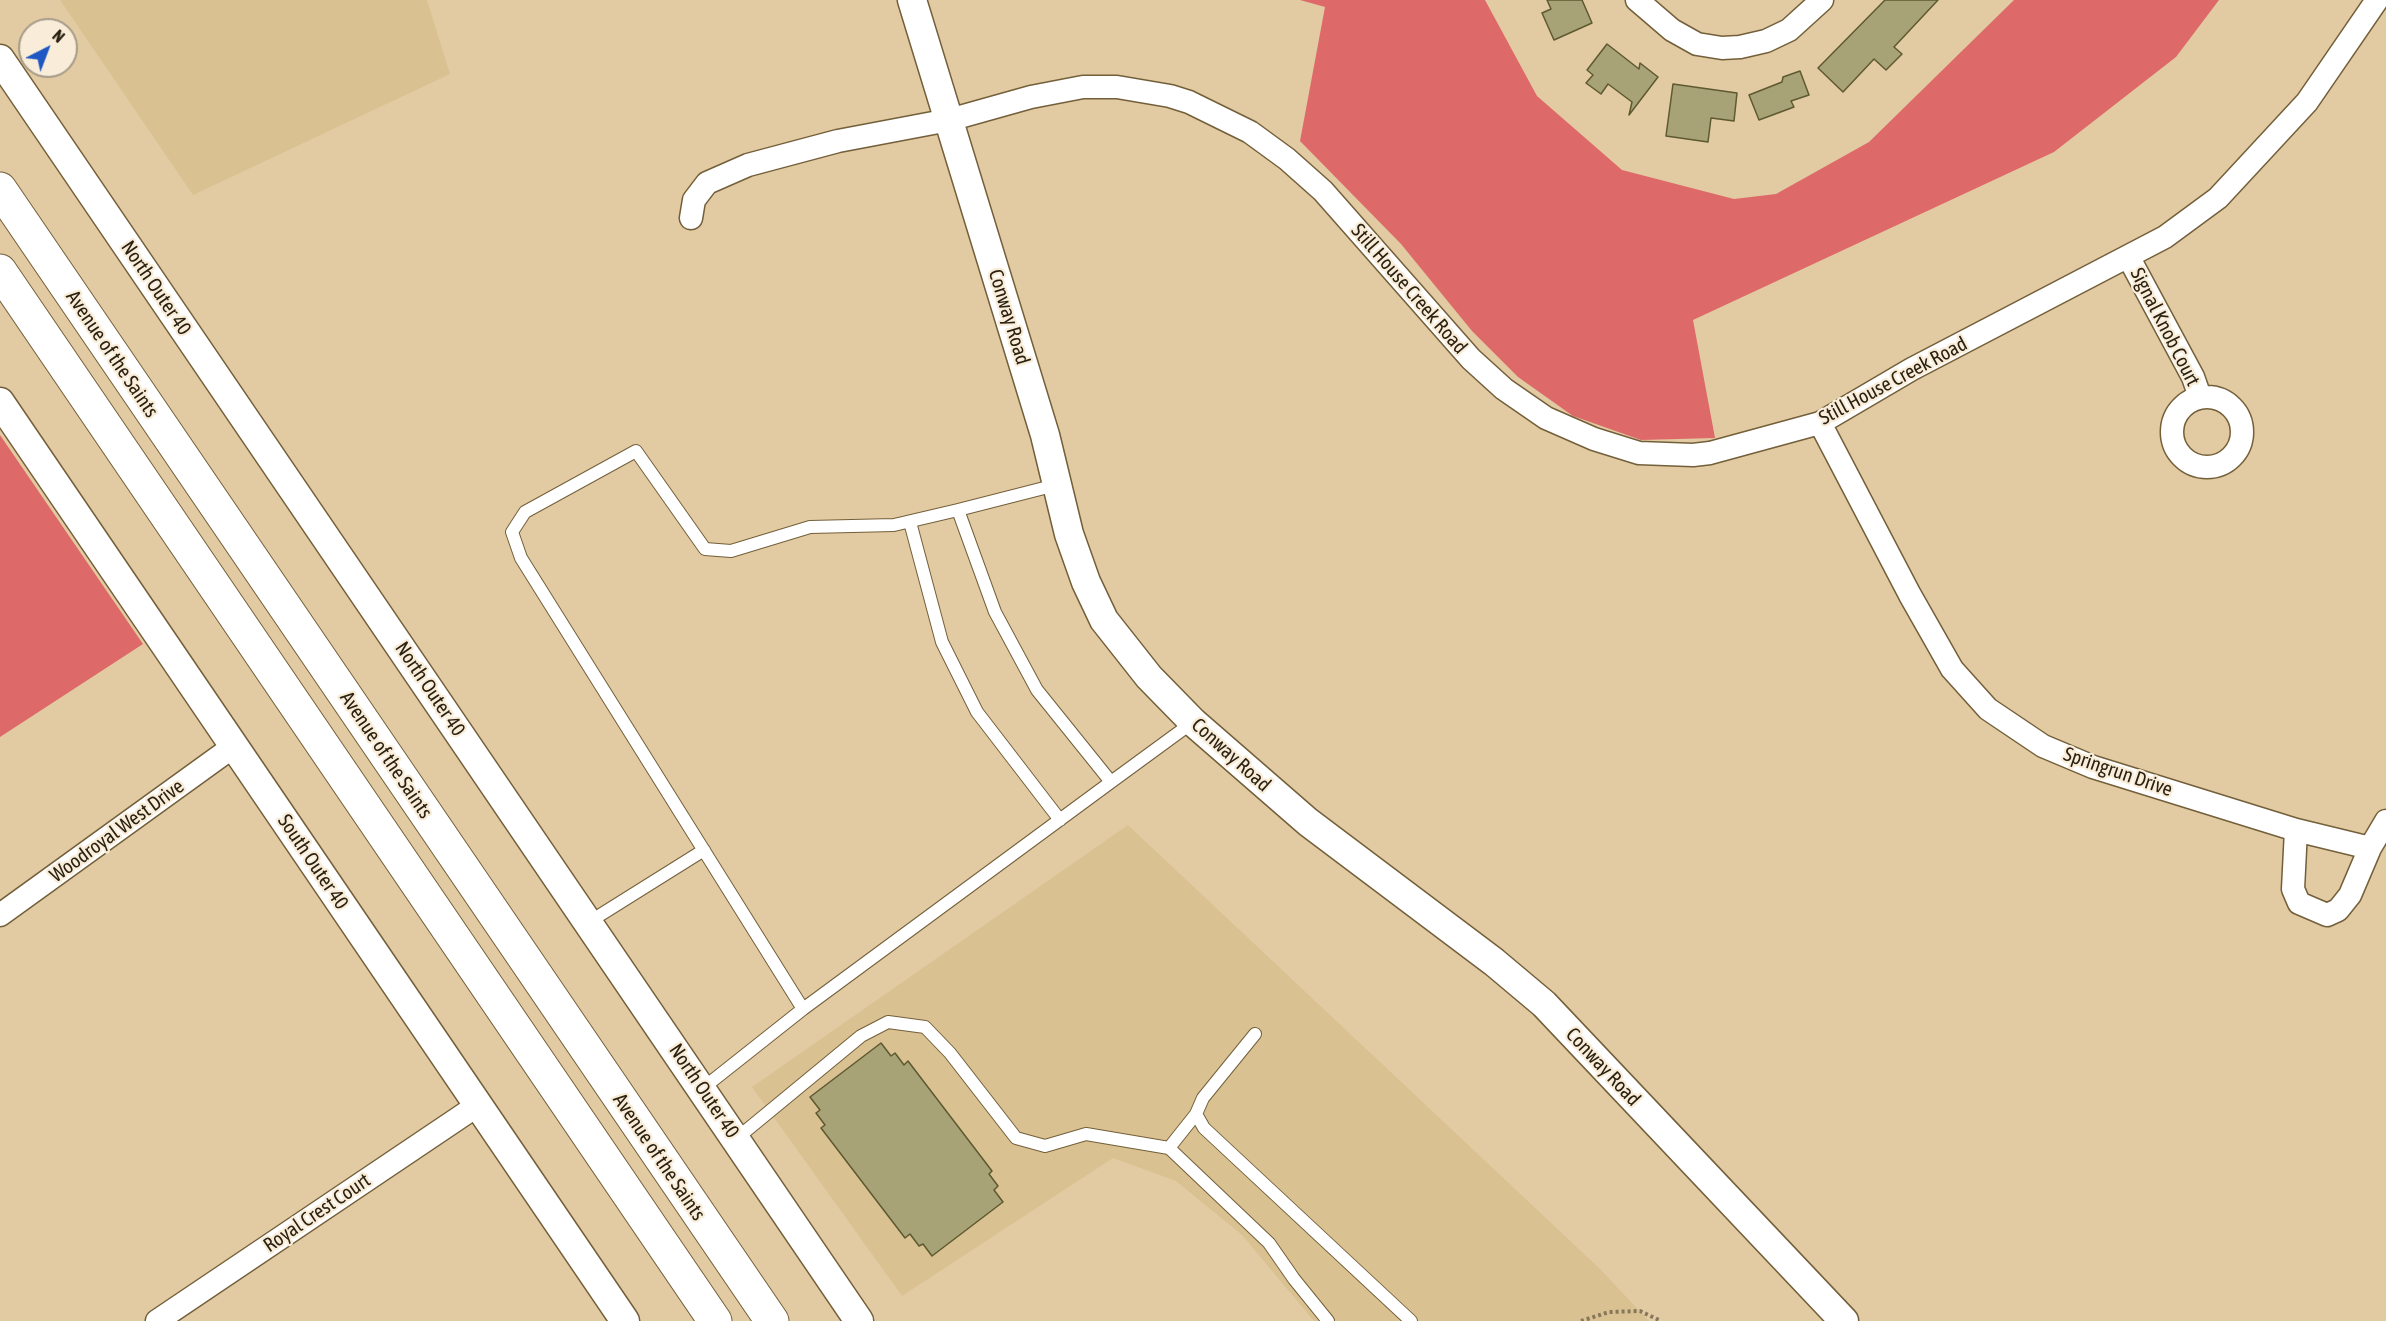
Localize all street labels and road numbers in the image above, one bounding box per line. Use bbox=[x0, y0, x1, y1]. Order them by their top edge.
street label: Still House Creek Road bbox=[1346, 219, 1472, 359]
street label: North Outer 40 bbox=[116, 236, 196, 340]
street label: Signal Knob Court bbox=[2125, 264, 2205, 390]
street label: Conway Road bbox=[983, 266, 1035, 368]
street label: Avenue of the Saints bbox=[61, 286, 163, 422]
street label: Still House Creek Road bbox=[1815, 332, 1971, 430]
street label: North Outer 40 bbox=[390, 637, 470, 741]
street label: Avenue of the Saints bbox=[335, 687, 437, 823]
street label: Conway Road bbox=[1186, 713, 1276, 797]
street label: Springrun Drive bbox=[2060, 742, 2176, 802]
street label: Woodroyal West Drive bbox=[45, 774, 189, 888]
street label: South Outer 40 bbox=[273, 810, 353, 914]
street label: Conway Road bbox=[1561, 1023, 1645, 1111]
street label: North Outer 40 bbox=[664, 1039, 744, 1143]
street label: Avenue of the Saints bbox=[608, 1089, 710, 1225]
street label: Royal Crest Court bbox=[259, 1168, 375, 1258]

